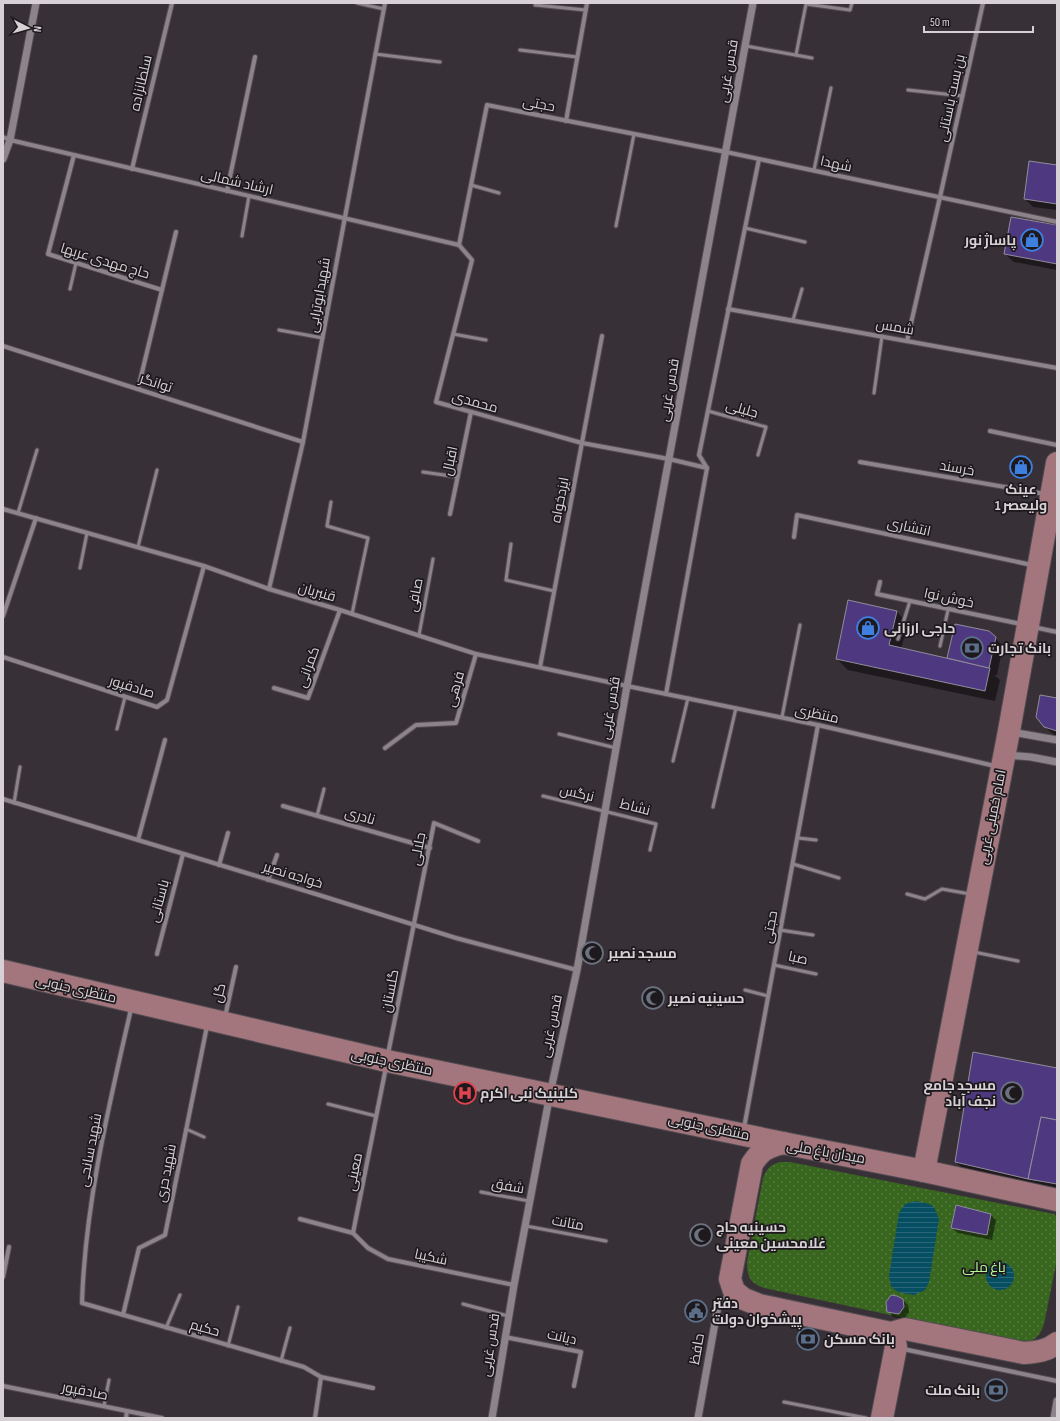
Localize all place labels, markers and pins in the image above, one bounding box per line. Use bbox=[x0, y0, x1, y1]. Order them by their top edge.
shop icon: پاساژ نور bbox=[1019, 227, 1045, 253]
place label: پاساژ نور bbox=[963, 232, 1016, 251]
shop icon: عینک ولیعصر 1 bbox=[1008, 454, 1034, 480]
place label: عینک ولیعصر 1 bbox=[995, 481, 1047, 514]
shop icon: حاجی ارزانی bbox=[855, 615, 881, 641]
place label: حاجی ارزانی bbox=[884, 620, 955, 637]
bank icon: بانک تجارت bbox=[959, 635, 985, 661]
place label: بانک تجارت bbox=[988, 640, 1051, 657]
mosque icon: مسجد نصیر bbox=[579, 940, 605, 966]
place label: مسجد نصیر bbox=[607, 945, 677, 962]
mosque icon: حسینیه نصیر bbox=[640, 985, 666, 1011]
place label: حسینیه نصیر bbox=[667, 990, 744, 1007]
place label: مسجد جامع نجف آباد bbox=[924, 1077, 996, 1110]
hospital icon: کلینیک نبی اکرم bbox=[452, 1080, 478, 1106]
mosque icon: مسجد جامع نجف آباد bbox=[999, 1080, 1025, 1106]
place label: کلینیک نبی اکرم bbox=[480, 1085, 578, 1103]
place label: حسینیه حاج غلامحسین معینی bbox=[716, 1219, 826, 1252]
mosque icon: حسینیه حاج غلامحسین معینی bbox=[688, 1222, 714, 1248]
place label: دفتر پیشخوان دولت bbox=[711, 1295, 802, 1330]
public building icon: دفتر پیشخوان دولت bbox=[683, 1298, 709, 1324]
bank icon: بانک مسکن bbox=[795, 1326, 821, 1352]
place label: بانک مسکن bbox=[824, 1331, 895, 1348]
bank icon: بانک ملت bbox=[983, 1377, 1009, 1403]
place label: بانک ملت bbox=[925, 1382, 980, 1399]

